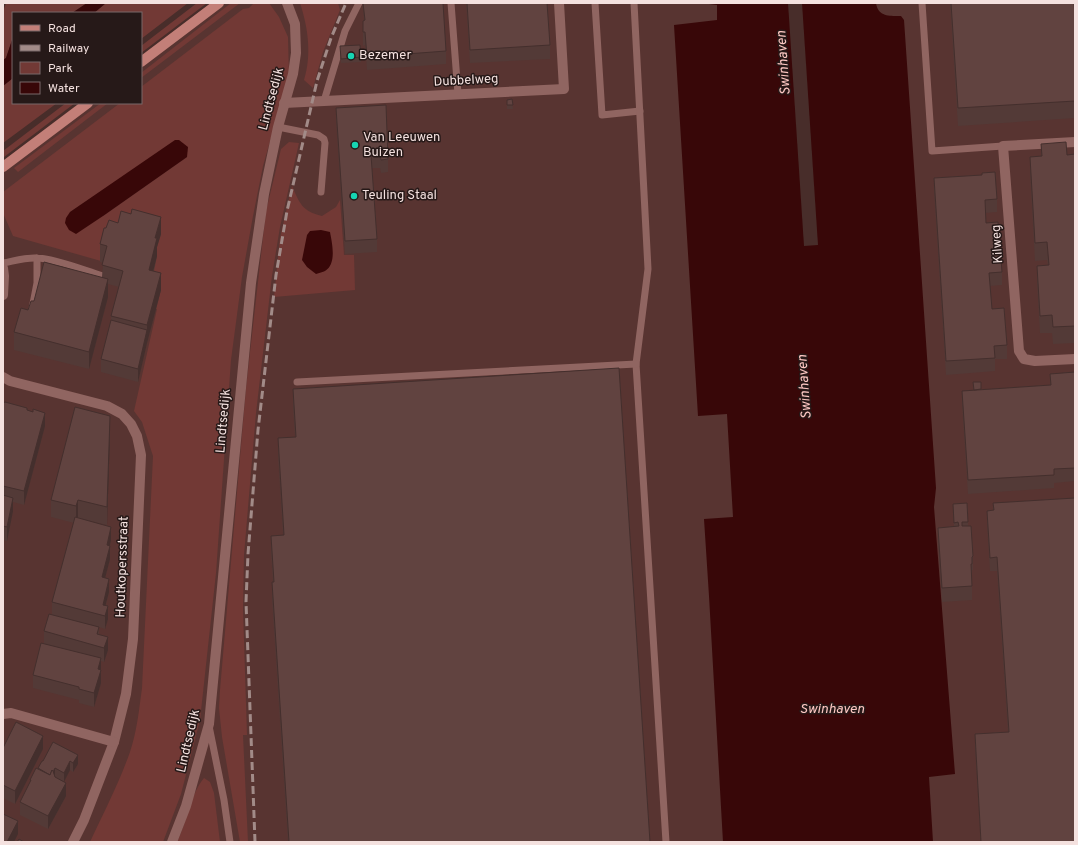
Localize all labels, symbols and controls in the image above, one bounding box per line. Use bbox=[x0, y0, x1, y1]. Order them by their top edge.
legend bbox=[12, 12, 142, 104]
text: Road bbox=[48, 21, 76, 37]
water label: Swinhaven bbox=[773, 30, 795, 96]
text: Railway bbox=[48, 41, 89, 57]
place label: Bezemer bbox=[359, 48, 411, 64]
marker: Bezemer bbox=[346, 51, 356, 61]
text: Park bbox=[48, 61, 73, 77]
street label: Lindtsedijk bbox=[256, 66, 288, 132]
street label: Dubbelweg bbox=[433, 71, 499, 91]
text: Water bbox=[48, 81, 80, 97]
place label: Van Leeuwen Buizen bbox=[363, 130, 440, 161]
marker: Van Leeuwen Buizen bbox=[350, 140, 360, 150]
place label: Teuling Staal bbox=[362, 188, 437, 204]
marker: Teuling Staal bbox=[349, 191, 359, 201]
street label: Kilweg bbox=[989, 224, 1007, 264]
water label: Swinhaven bbox=[794, 354, 816, 420]
street label: Lindtsedijk bbox=[213, 388, 235, 454]
street label: Houtkopersstraat bbox=[113, 516, 133, 618]
water label: Swinhaven bbox=[800, 701, 865, 718]
street label: Lindtsedijk bbox=[174, 708, 204, 774]

